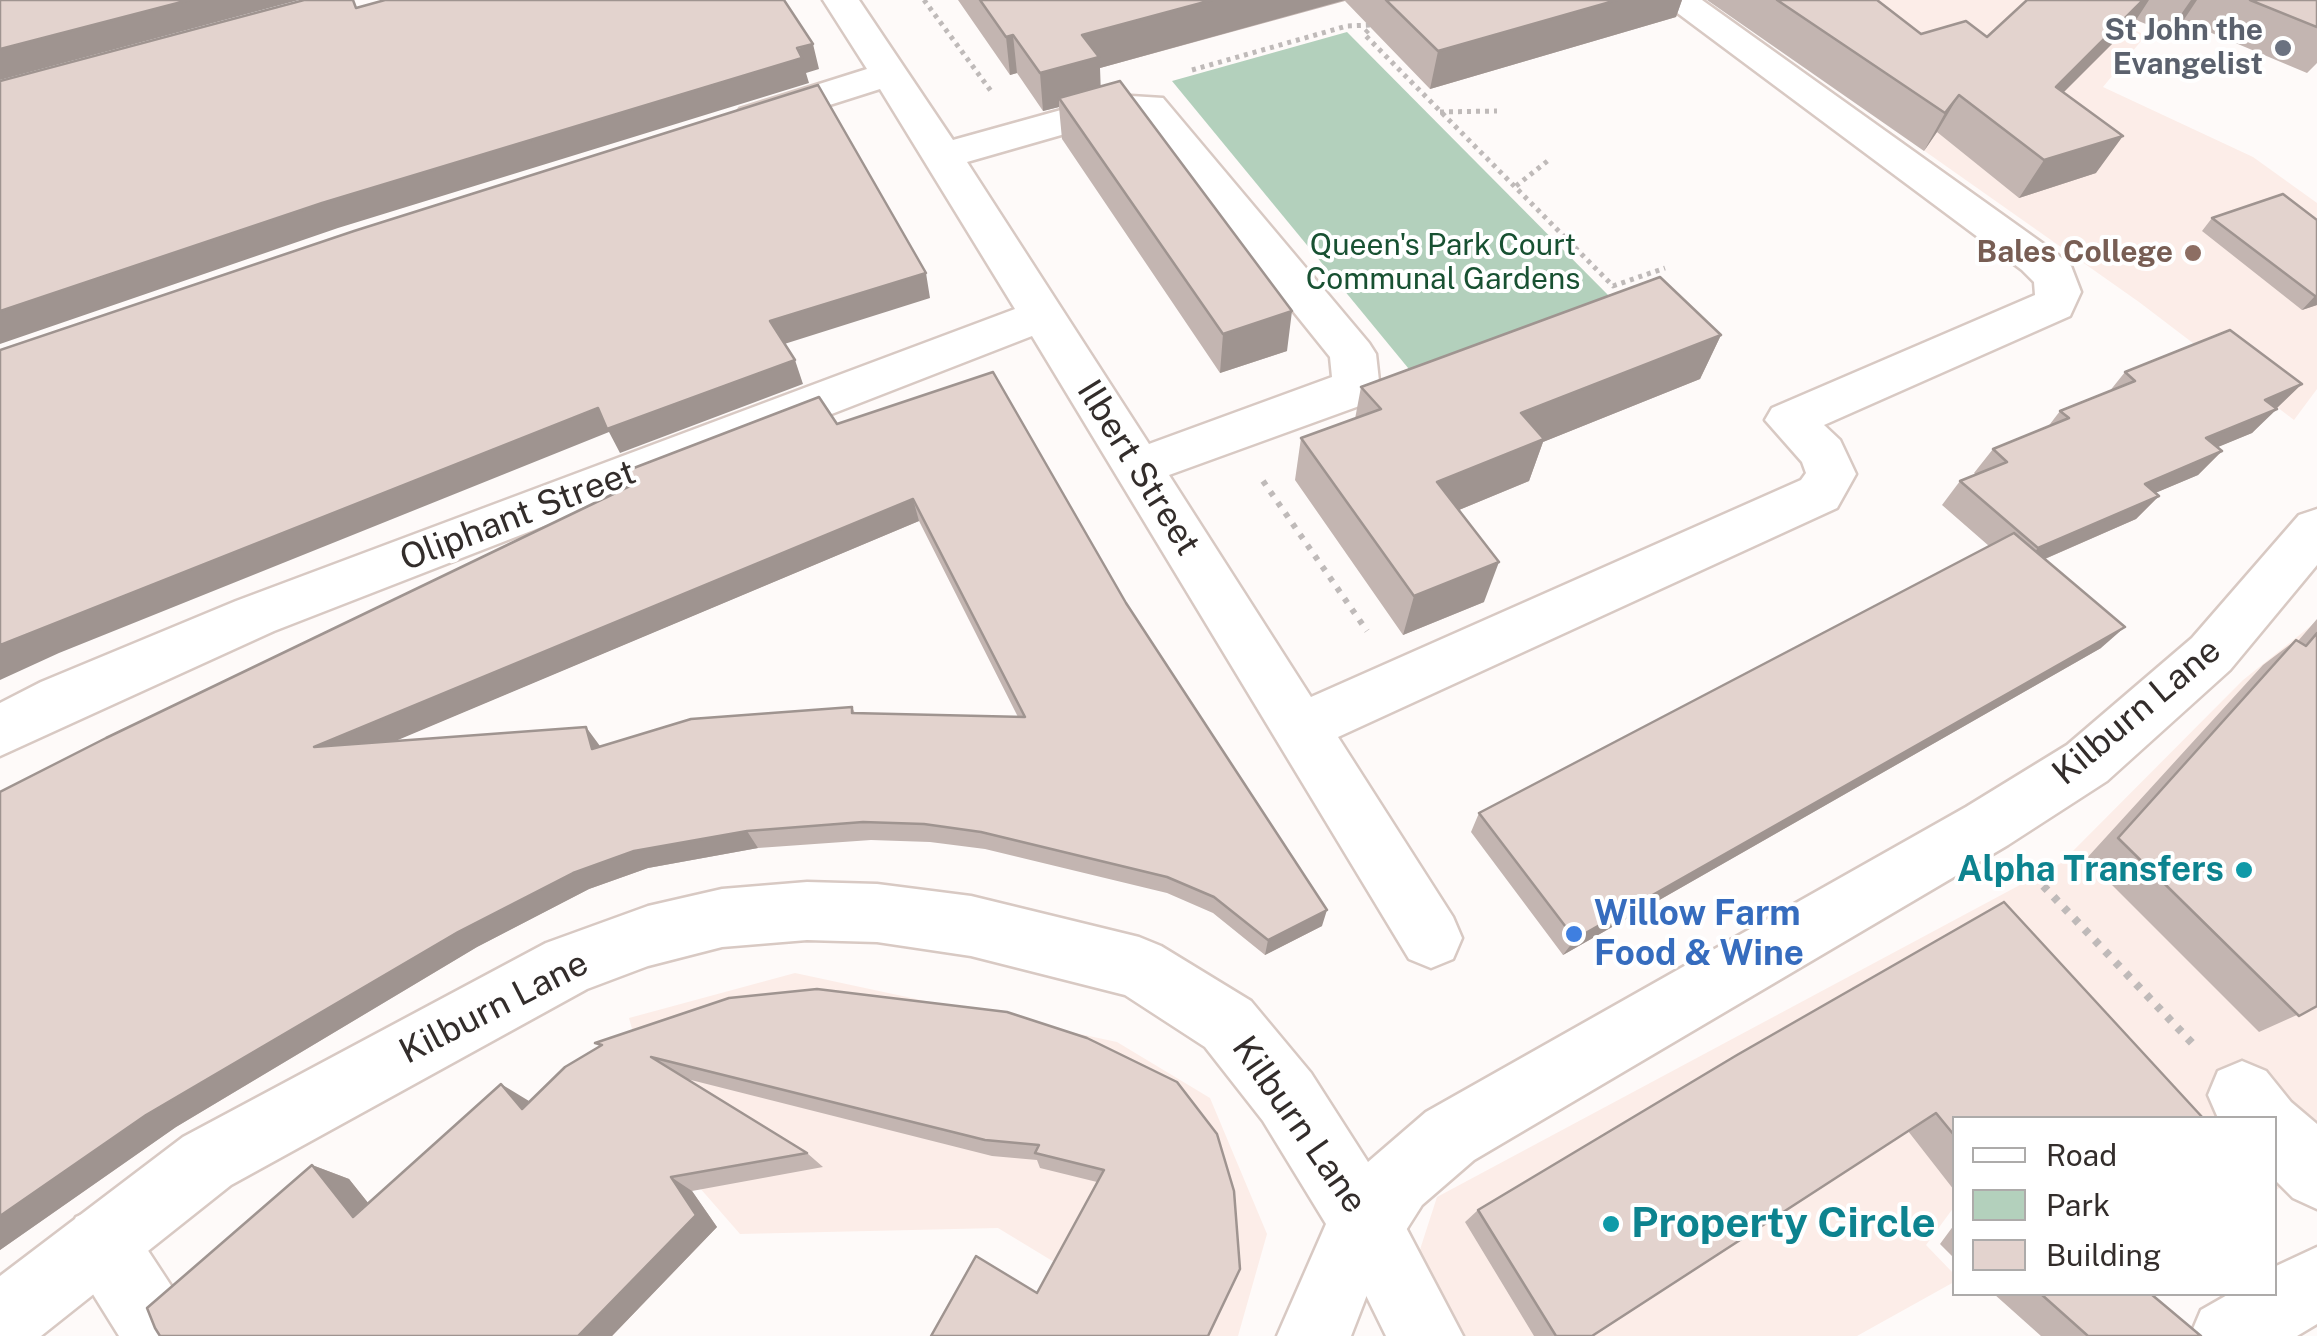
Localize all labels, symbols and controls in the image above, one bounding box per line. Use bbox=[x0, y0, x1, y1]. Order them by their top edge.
place label: St John the Evangelist bbox=[2104, 13, 2263, 84]
marker: St John the Evangelist bbox=[2272, 37, 2294, 59]
park label: Queen's Park Court Communal Gardens bbox=[1306, 228, 1580, 298]
place label: Bales College bbox=[1977, 235, 2173, 271]
marker: Bales College bbox=[2182, 242, 2204, 264]
street label: Ilbert Street bbox=[1068, 373, 1208, 563]
street label: Oliphant Street bbox=[394, 452, 642, 580]
street label: Kilburn Lane bbox=[2045, 630, 2229, 794]
place label: Alpha Transfers bbox=[1957, 849, 2224, 891]
marker: Alpha Transfers bbox=[2233, 859, 2255, 881]
place label: Willow Farm Food & Wine bbox=[1594, 893, 1804, 975]
marker: Willow Farm Food & Wine bbox=[1563, 923, 1585, 945]
street label: Kilburn Lane bbox=[393, 943, 595, 1073]
street label: Kilburn Lane bbox=[1223, 1029, 1375, 1221]
legend bbox=[1952, 1116, 2277, 1296]
text: Road bbox=[2046, 1137, 2117, 1173]
text: Park bbox=[2046, 1187, 2110, 1223]
place label: Property Circle bbox=[1631, 1199, 1936, 1249]
marker: Property Circle bbox=[1600, 1213, 1622, 1235]
text: Building bbox=[2046, 1237, 2161, 1273]

